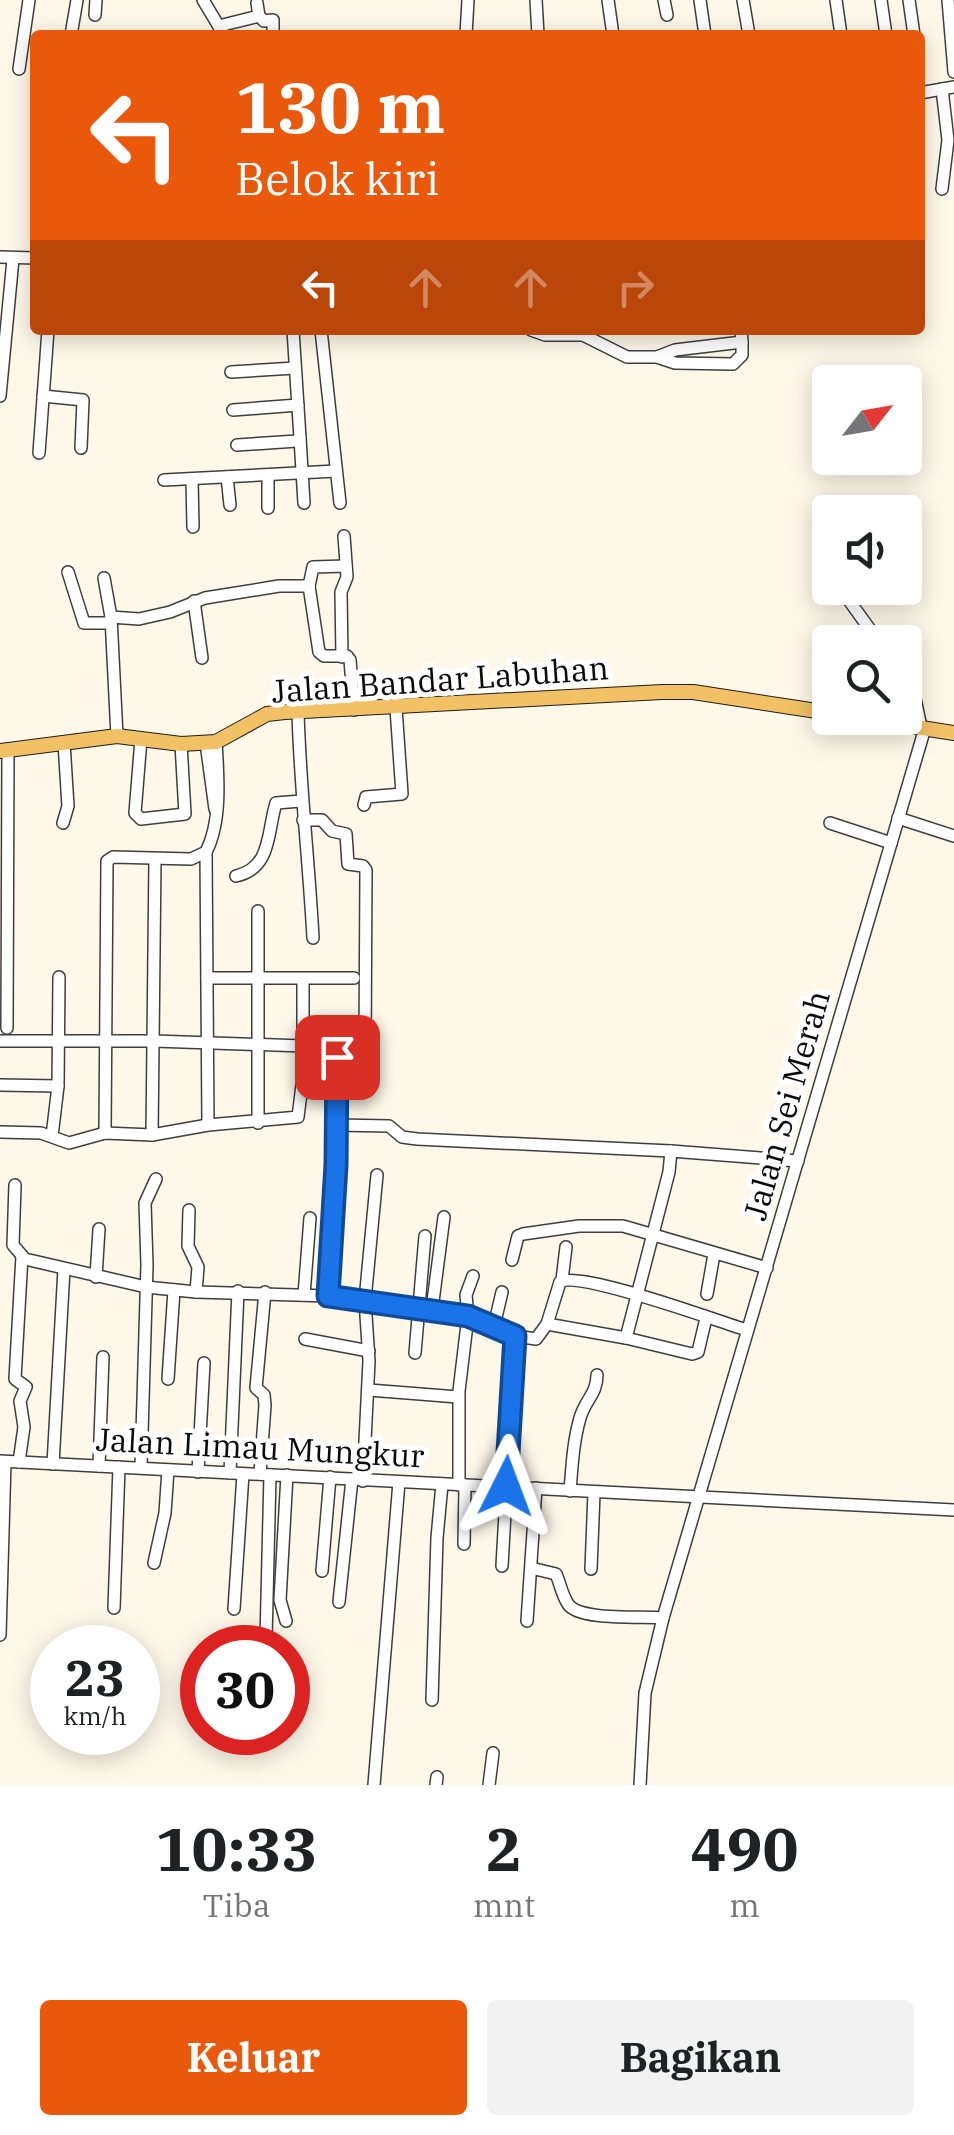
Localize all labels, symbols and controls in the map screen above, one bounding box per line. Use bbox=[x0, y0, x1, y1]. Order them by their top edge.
text: 130 m bbox=[235, 61, 445, 152]
icon: left bbox=[70, 70, 200, 200]
text: Belok kiri bbox=[235, 149, 439, 207]
icon: left bbox=[293, 260, 348, 315]
icon: ahead bbox=[398, 260, 453, 315]
icon: ahead bbox=[503, 260, 558, 315]
icon: right bbox=[608, 260, 663, 315]
north arrow bbox=[812, 365, 922, 475]
map controls bbox=[812, 365, 922, 735]
button: sound bbox=[812, 495, 922, 605]
button: search bbox=[812, 625, 922, 735]
street label: Jalan Bandar Labuhan bbox=[270, 646, 610, 712]
street label: Jalan Sei Merah bbox=[733, 985, 839, 1225]
pin bbox=[295, 1015, 380, 1100]
icon: arrive bbox=[310, 1030, 365, 1085]
street label: Jalan Limau Mungkur bbox=[95, 1417, 425, 1477]
position arrow bbox=[454, 1434, 558, 1538]
speed limit sign: 30 bbox=[180, 1625, 310, 1755]
text: 23 bbox=[65, 1645, 125, 1710]
text: km/h bbox=[63, 1699, 127, 1732]
text: 10:33 bbox=[155, 1809, 318, 1888]
text: 2 bbox=[486, 1809, 522, 1888]
text: 490 bbox=[691, 1809, 799, 1888]
text: Tiba bbox=[203, 1884, 270, 1926]
text: mnt bbox=[473, 1884, 535, 1926]
text: m bbox=[729, 1884, 760, 1926]
button: Keluar bbox=[40, 2000, 467, 2115]
button: Bagikan bbox=[487, 2000, 914, 2115]

